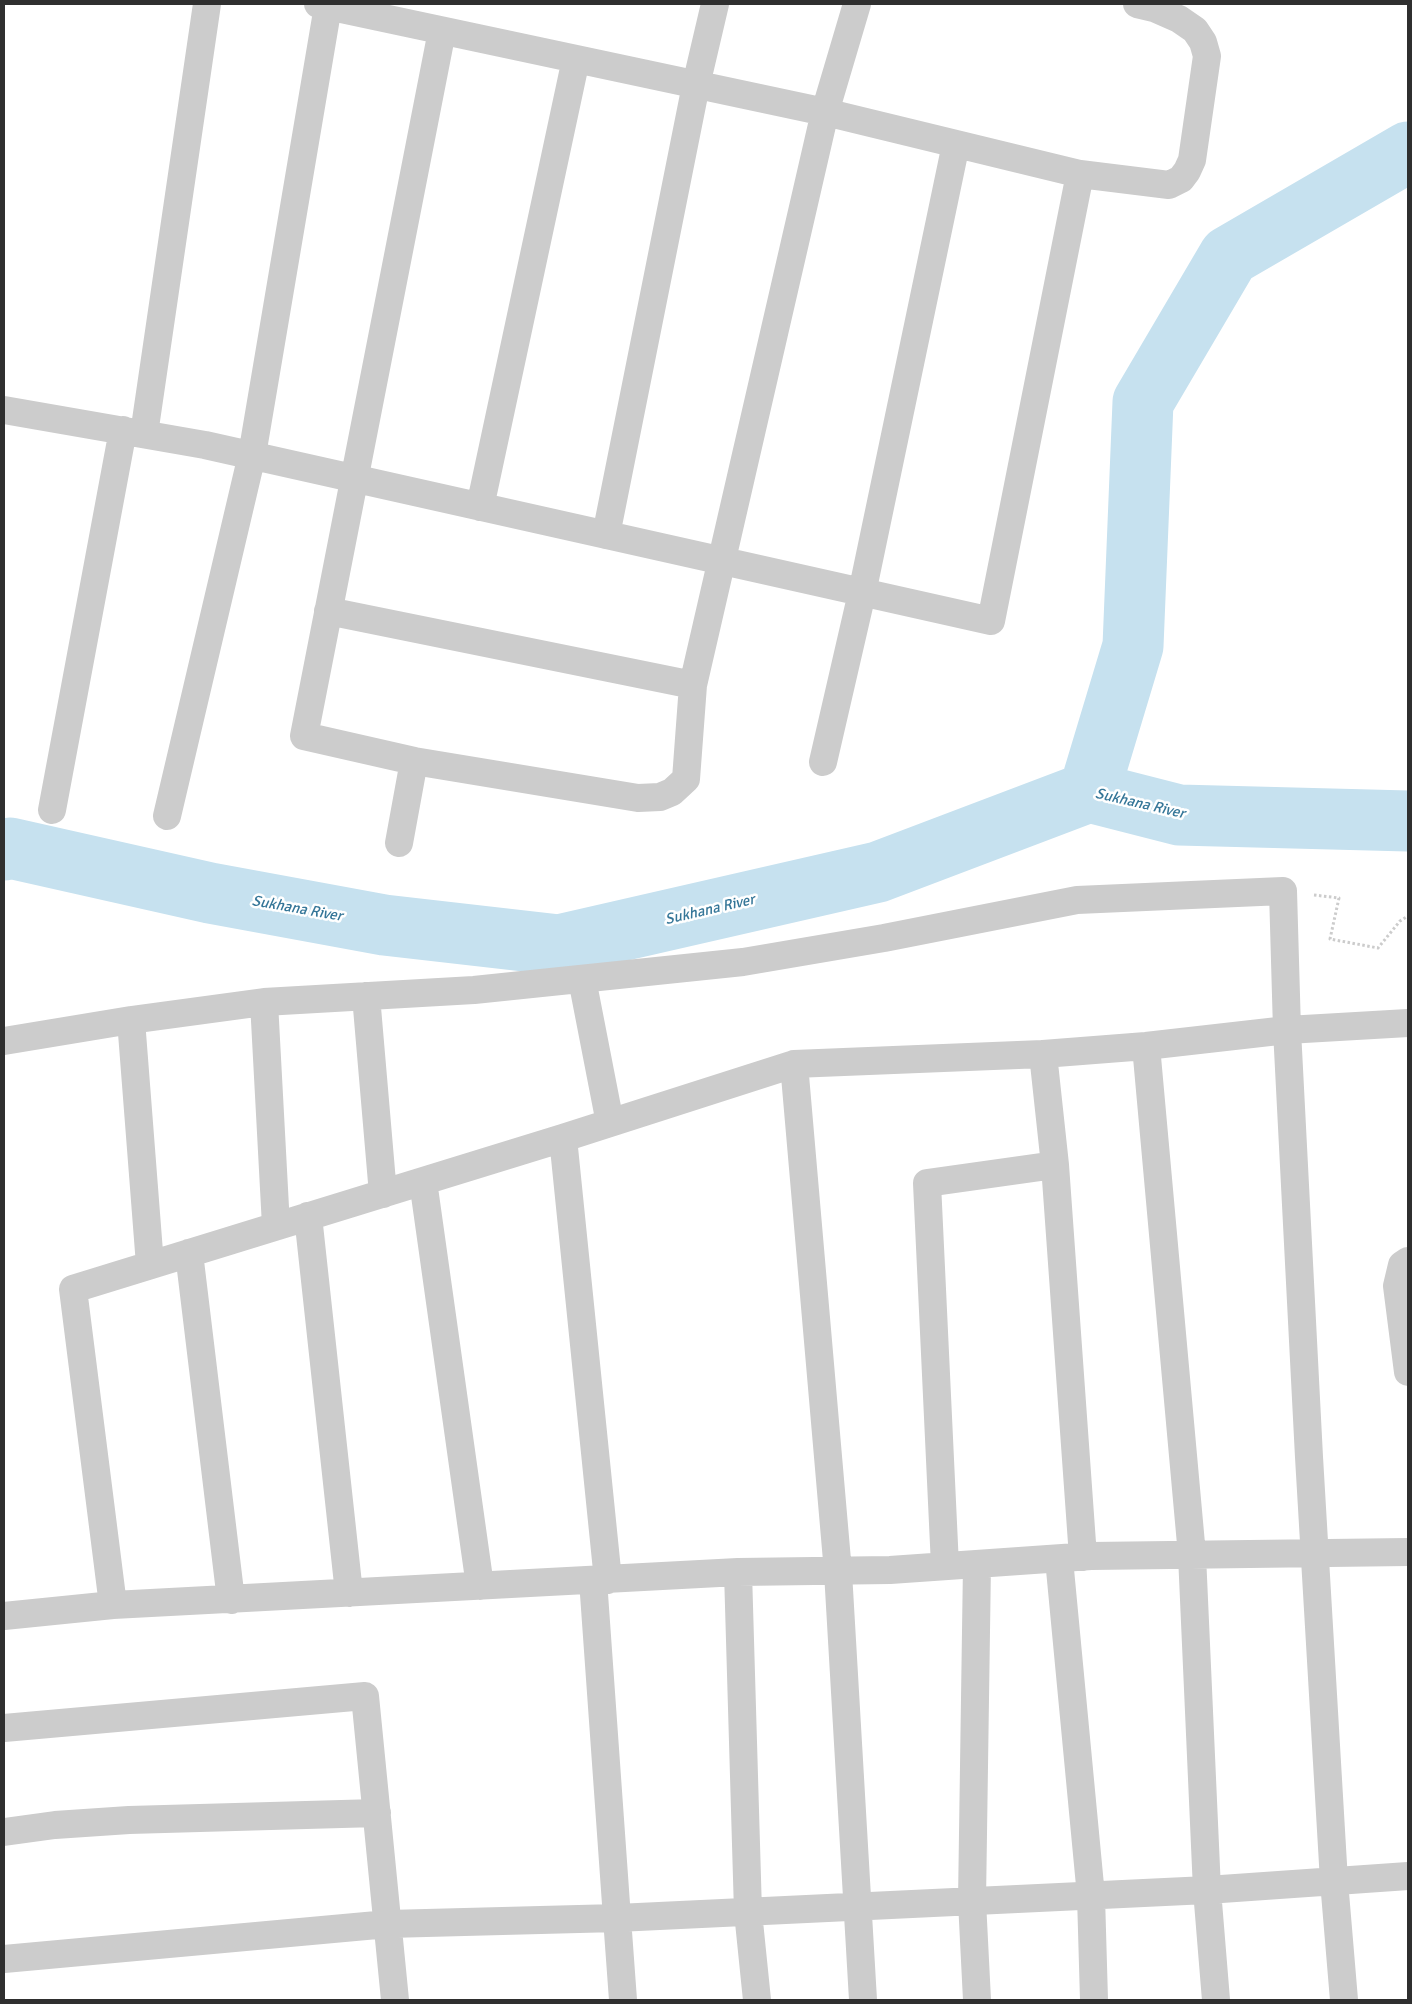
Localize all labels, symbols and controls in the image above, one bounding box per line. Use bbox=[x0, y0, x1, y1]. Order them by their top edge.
water label: Sukhana River bbox=[1093, 785, 1187, 823]
water label: Sukhana River bbox=[663, 891, 757, 929]
water label: Sukhana River bbox=[250, 892, 344, 926]

